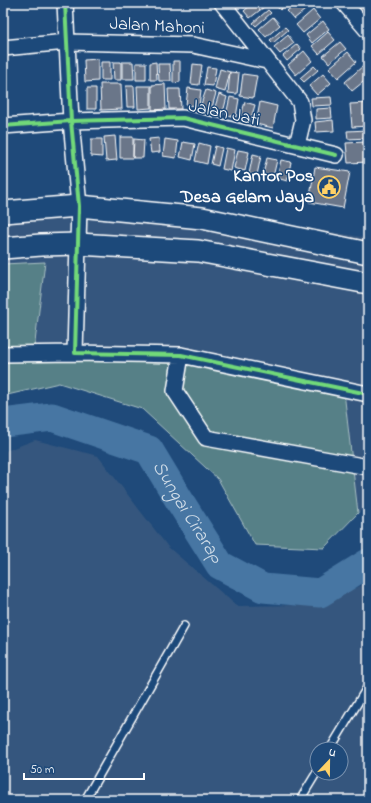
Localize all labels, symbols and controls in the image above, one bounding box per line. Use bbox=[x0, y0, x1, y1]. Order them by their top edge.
street label: Jalan Mahoni bbox=[109, 12, 205, 42]
street label: Jalan Jati bbox=[186, 94, 262, 134]
place label: Kantor Pos Desa Gelam Jaya bbox=[180, 164, 314, 212]
public building icon: Kantor Pos Desa Gelam Jaya bbox=[316, 174, 342, 200]
water label: Sungai Cirarap bbox=[145, 456, 230, 569]
north arrow bbox=[309, 741, 349, 781]
text: U bbox=[326, 744, 339, 761]
scale bar bbox=[24, 755, 144, 781]
text: 50 m bbox=[30, 761, 54, 779]

